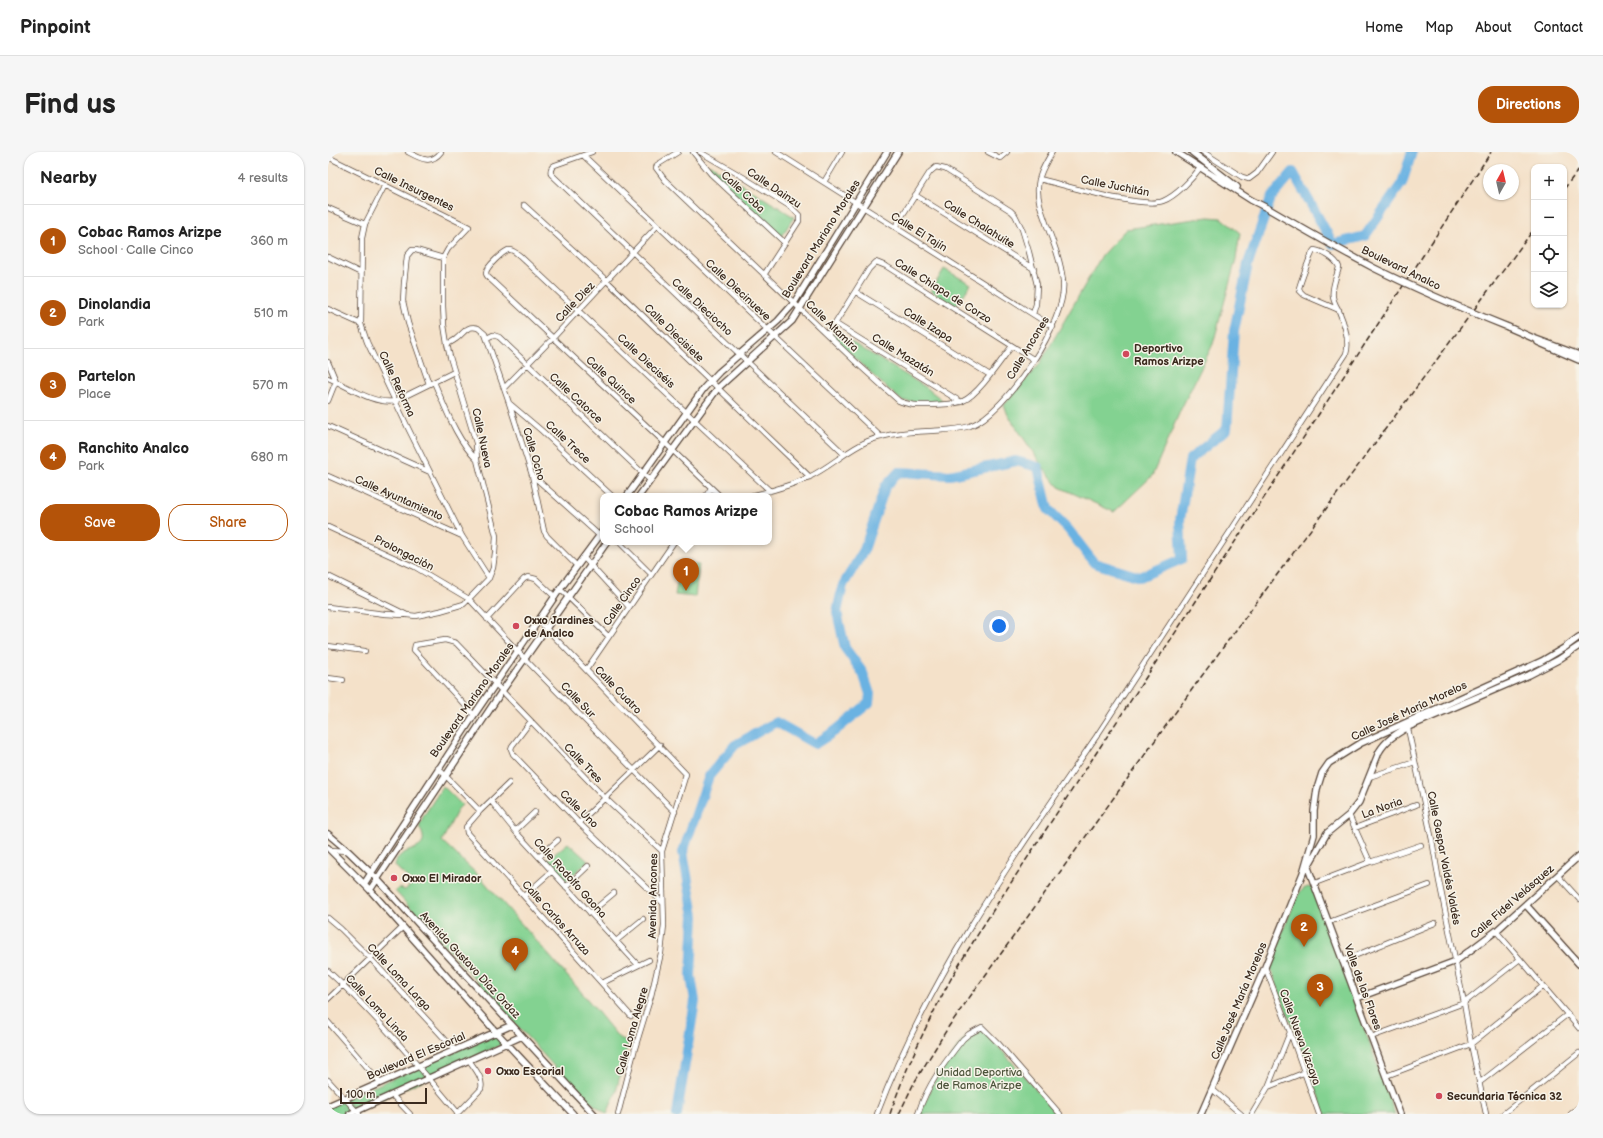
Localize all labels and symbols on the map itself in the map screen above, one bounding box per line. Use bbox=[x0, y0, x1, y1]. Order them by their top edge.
street label: Calle Insurgentes bbox=[372, 164, 457, 214]
north arrow bbox=[1483, 164, 1519, 200]
street label: Calle Dainzu bbox=[744, 165, 804, 211]
street label: Calle Coba bbox=[719, 169, 767, 215]
street label: Calle Juchitán bbox=[1080, 173, 1150, 199]
street label: Boulevard Mariano Morales bbox=[779, 177, 863, 301]
street label: Calle Chalahuite bbox=[941, 197, 1017, 251]
street label: Calle El Tajín bbox=[888, 210, 950, 254]
street label: Boulevard Analco bbox=[1359, 243, 1443, 293]
street label: Calle Diecinueve bbox=[703, 256, 774, 324]
street label: Calle Chiapa de Corzo bbox=[892, 256, 994, 326]
street label: Calle Dieciocho bbox=[669, 276, 735, 338]
street label: Calle Diez bbox=[553, 279, 598, 325]
street label: Calle Altamira bbox=[803, 298, 861, 354]
street label: Calle Diecisiete bbox=[641, 301, 707, 365]
street label: Calle Izapa bbox=[901, 305, 955, 345]
street label: Calle Ancones bbox=[1004, 314, 1052, 382]
street label: Calle Dieciséis bbox=[615, 331, 678, 391]
street label: Calle Mazatán bbox=[869, 331, 937, 379]
place label: Deportivo Ramos Arizpe bbox=[1134, 342, 1204, 368]
street label: Calle Reforma bbox=[376, 349, 418, 419]
marker: Deportivo Ramos Arizpe bbox=[1121, 349, 1131, 359]
street label: Calle Quince bbox=[583, 353, 639, 407]
street label: Calle Catorce bbox=[547, 370, 606, 426]
street label: Calle Nueva bbox=[469, 407, 495, 469]
street label: Calle Trece bbox=[543, 418, 594, 466]
street label: Calle Ocho bbox=[520, 426, 548, 482]
street label: Calle Ayuntamiento bbox=[353, 473, 445, 523]
street label: Prolongación bbox=[372, 532, 436, 574]
pin: 1 bbox=[673, 558, 699, 591]
street label: Calle Cinco bbox=[600, 574, 644, 628]
place label: Oxxo Jardines de Analco bbox=[524, 614, 594, 640]
your location bbox=[989, 616, 1009, 636]
marker: Oxxo Jardines de Analco bbox=[511, 621, 521, 631]
street label: Boulevard Mariano Morales bbox=[427, 640, 517, 760]
street label: Calle Cuatro bbox=[592, 663, 644, 717]
street label: Calle José María Morelos bbox=[1349, 678, 1469, 744]
street label: Calle Sur bbox=[558, 679, 599, 721]
street label: Calle Tres bbox=[561, 741, 605, 786]
street label: Calle Uno bbox=[557, 787, 601, 831]
street label: Calle Gaspar Valdés Valdés bbox=[1425, 790, 1463, 927]
street label: La Noria bbox=[1360, 795, 1404, 821]
street label: Calle Rodolfo Gaona bbox=[531, 835, 609, 921]
street label: Avenida Ancones bbox=[646, 853, 660, 939]
street label: Calle Fidel Velásquez bbox=[1468, 862, 1557, 942]
place label: Oxxo El Mirador bbox=[402, 872, 482, 885]
marker: Oxxo El Mirador bbox=[389, 873, 399, 883]
street label: Calle Carlos Arruza bbox=[519, 878, 593, 958]
street label: Avenida Gustavo Díaz Ordaz bbox=[417, 909, 523, 1021]
pin: 2 bbox=[1291, 914, 1317, 947]
pin: 4 bbox=[502, 938, 528, 971]
street label: Calle José María Morelos bbox=[1208, 940, 1270, 1062]
street label: Calle Loma Larga bbox=[364, 941, 434, 1013]
street label: Valle de las Flores bbox=[1341, 942, 1385, 1032]
street label: Calle Loma Linda bbox=[343, 972, 411, 1044]
pin: 3 bbox=[1307, 974, 1333, 1007]
street label: Calle Loma Alegre bbox=[613, 985, 651, 1077]
street label: Calle Nueva Vizcaya bbox=[1277, 987, 1323, 1087]
street label: Boulevard El Escorial bbox=[365, 1029, 467, 1083]
place label: Oxxo Escorial bbox=[496, 1065, 564, 1078]
marker: Oxxo Escorial bbox=[483, 1066, 493, 1076]
park label: Unidad Deportiva de Ramos Arizpe bbox=[936, 1066, 1022, 1092]
scale bar bbox=[340, 1086, 427, 1105]
place label: Secundaria Técnica 32 bbox=[1447, 1090, 1563, 1103]
marker: Secundaria Técnica 32 bbox=[1434, 1091, 1444, 1101]

